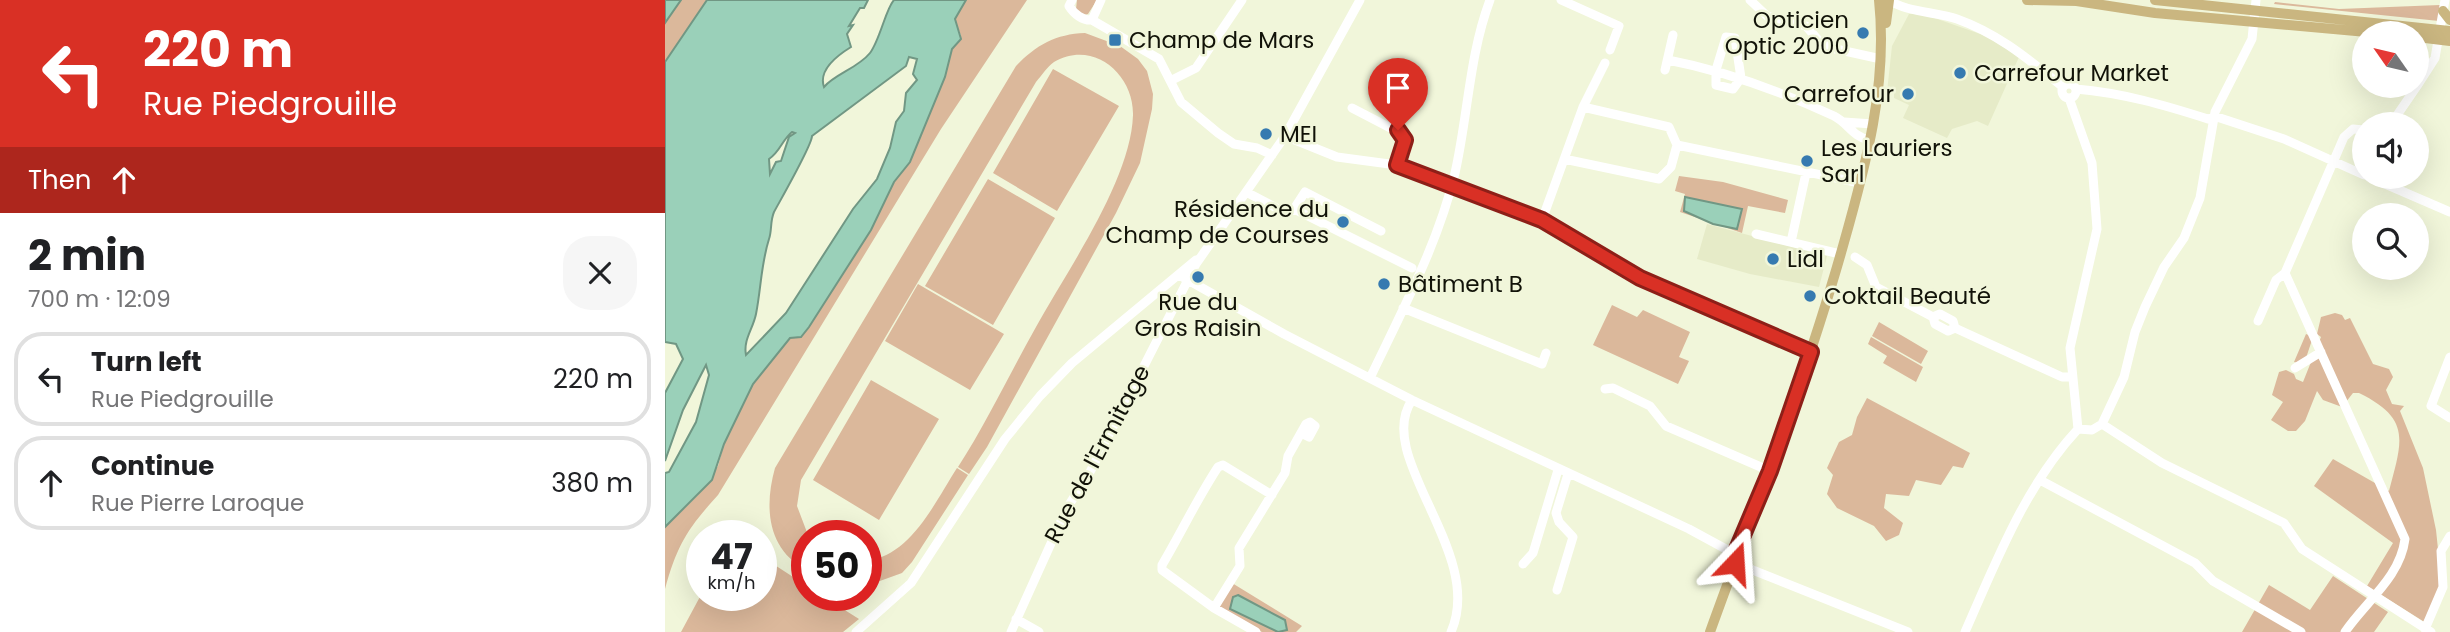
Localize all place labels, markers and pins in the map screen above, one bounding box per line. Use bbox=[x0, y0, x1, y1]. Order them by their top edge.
place label: Opticien Optic 2000 bbox=[1725, 4, 1849, 62]
place label: Champ de Mars bbox=[1129, 24, 1314, 56]
marker: Opticien Optic 2000 bbox=[1855, 25, 1871, 41]
marker: Champ de Mars bbox=[1107, 32, 1123, 48]
place label: Carrefour Market bbox=[1974, 57, 2169, 89]
pin bbox=[1368, 58, 1428, 130]
marker: Carrefour Market bbox=[1952, 65, 1968, 81]
place label: Carrefour bbox=[1784, 78, 1894, 110]
marker: Carrefour bbox=[1900, 86, 1916, 102]
place label: MEI bbox=[1280, 118, 1317, 150]
marker: MEI bbox=[1258, 126, 1274, 142]
place label: Les Lauriers Sarl bbox=[1821, 132, 1953, 190]
marker: Les Lauriers Sarl bbox=[1799, 153, 1815, 169]
place label: Résidence du Champ de Courses bbox=[1106, 193, 1329, 251]
marker: Résidence du Champ de Courses bbox=[1335, 214, 1351, 230]
place label: Lidl bbox=[1787, 243, 1824, 275]
marker: Lidl bbox=[1765, 251, 1781, 267]
place label: Bâtiment B bbox=[1398, 268, 1523, 300]
marker: Rue du Gros Raisin bbox=[1190, 269, 1206, 285]
marker: Bâtiment B bbox=[1376, 276, 1392, 292]
place label: Coktail Beauté bbox=[1824, 280, 1991, 312]
place label: Rue du Gros Raisin bbox=[1135, 286, 1261, 344]
marker: Coktail Beauté bbox=[1802, 288, 1818, 304]

